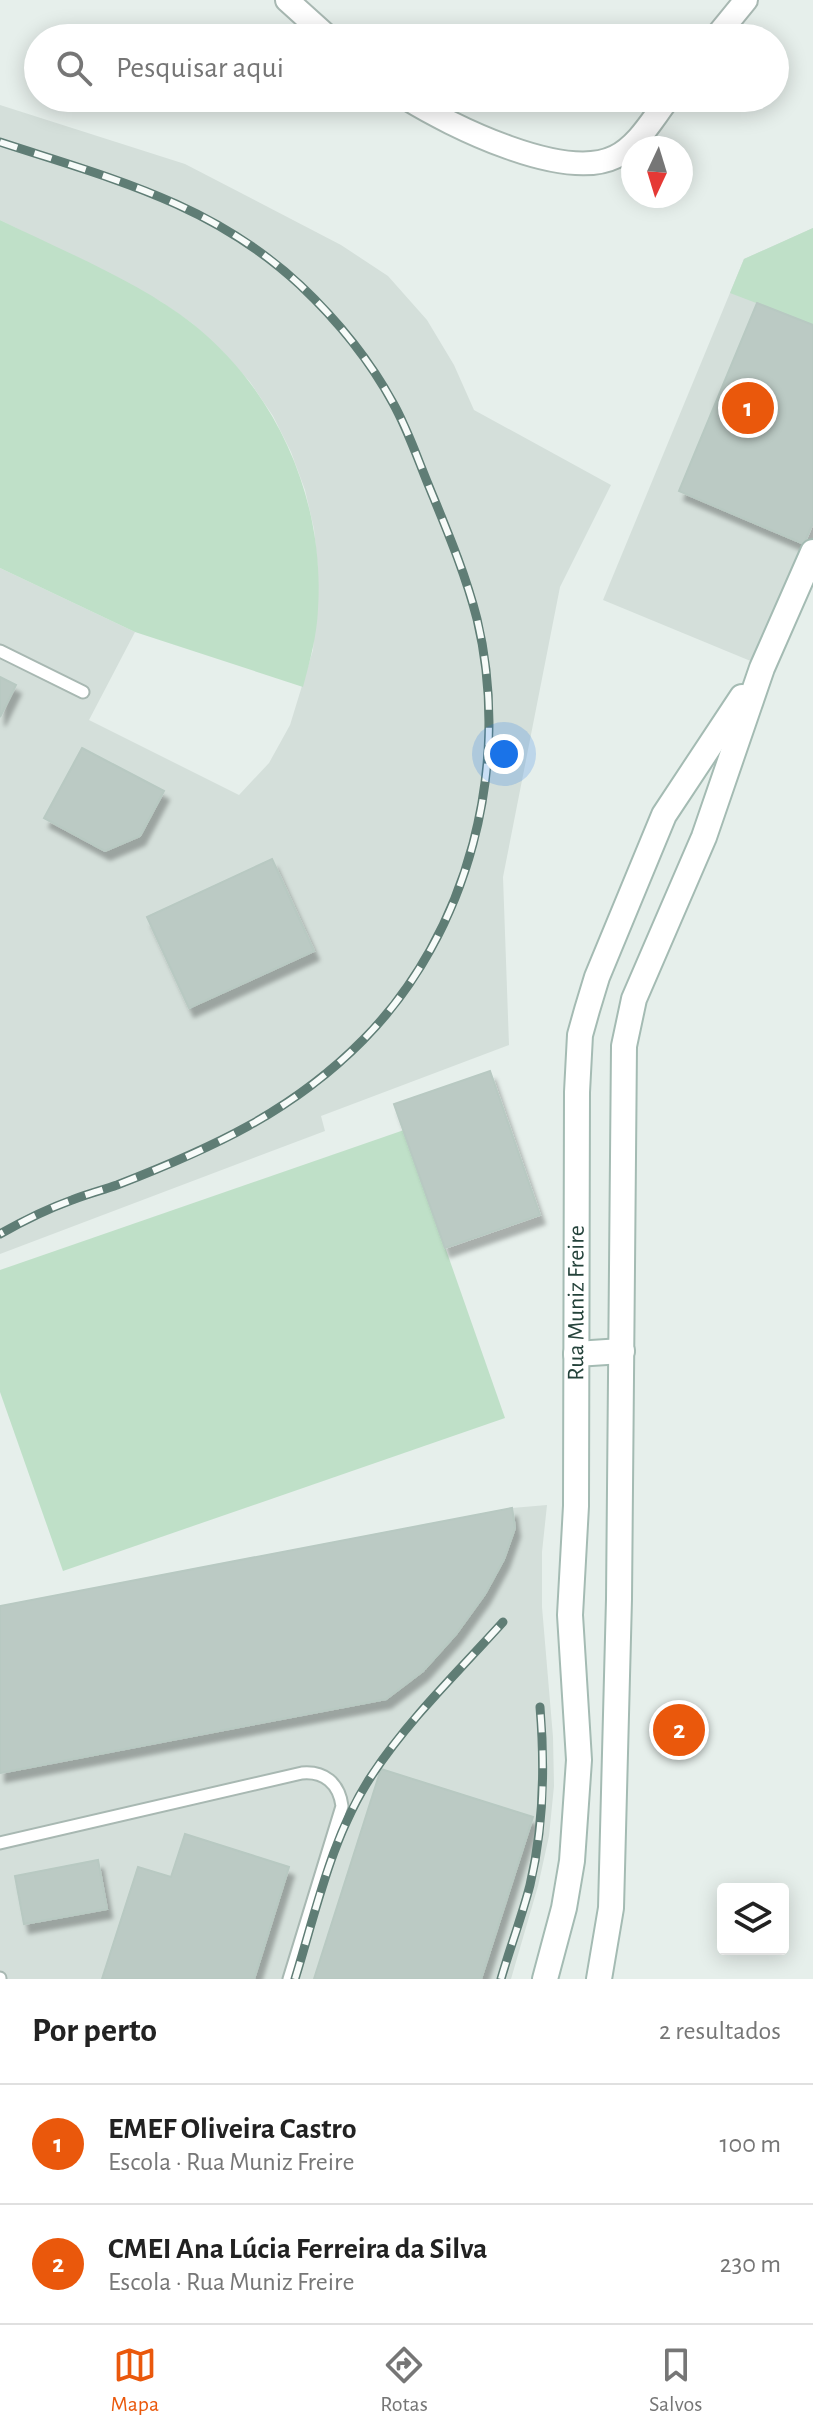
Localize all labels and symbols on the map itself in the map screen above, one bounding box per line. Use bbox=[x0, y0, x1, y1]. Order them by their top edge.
north arrow bbox=[621, 136, 693, 208]
pin: 1 bbox=[722, 378, 774, 438]
your location bbox=[484, 734, 524, 774]
street label: Rua Muniz Freire bbox=[564, 1225, 589, 1381]
pin: 2 bbox=[653, 1700, 705, 1760]

